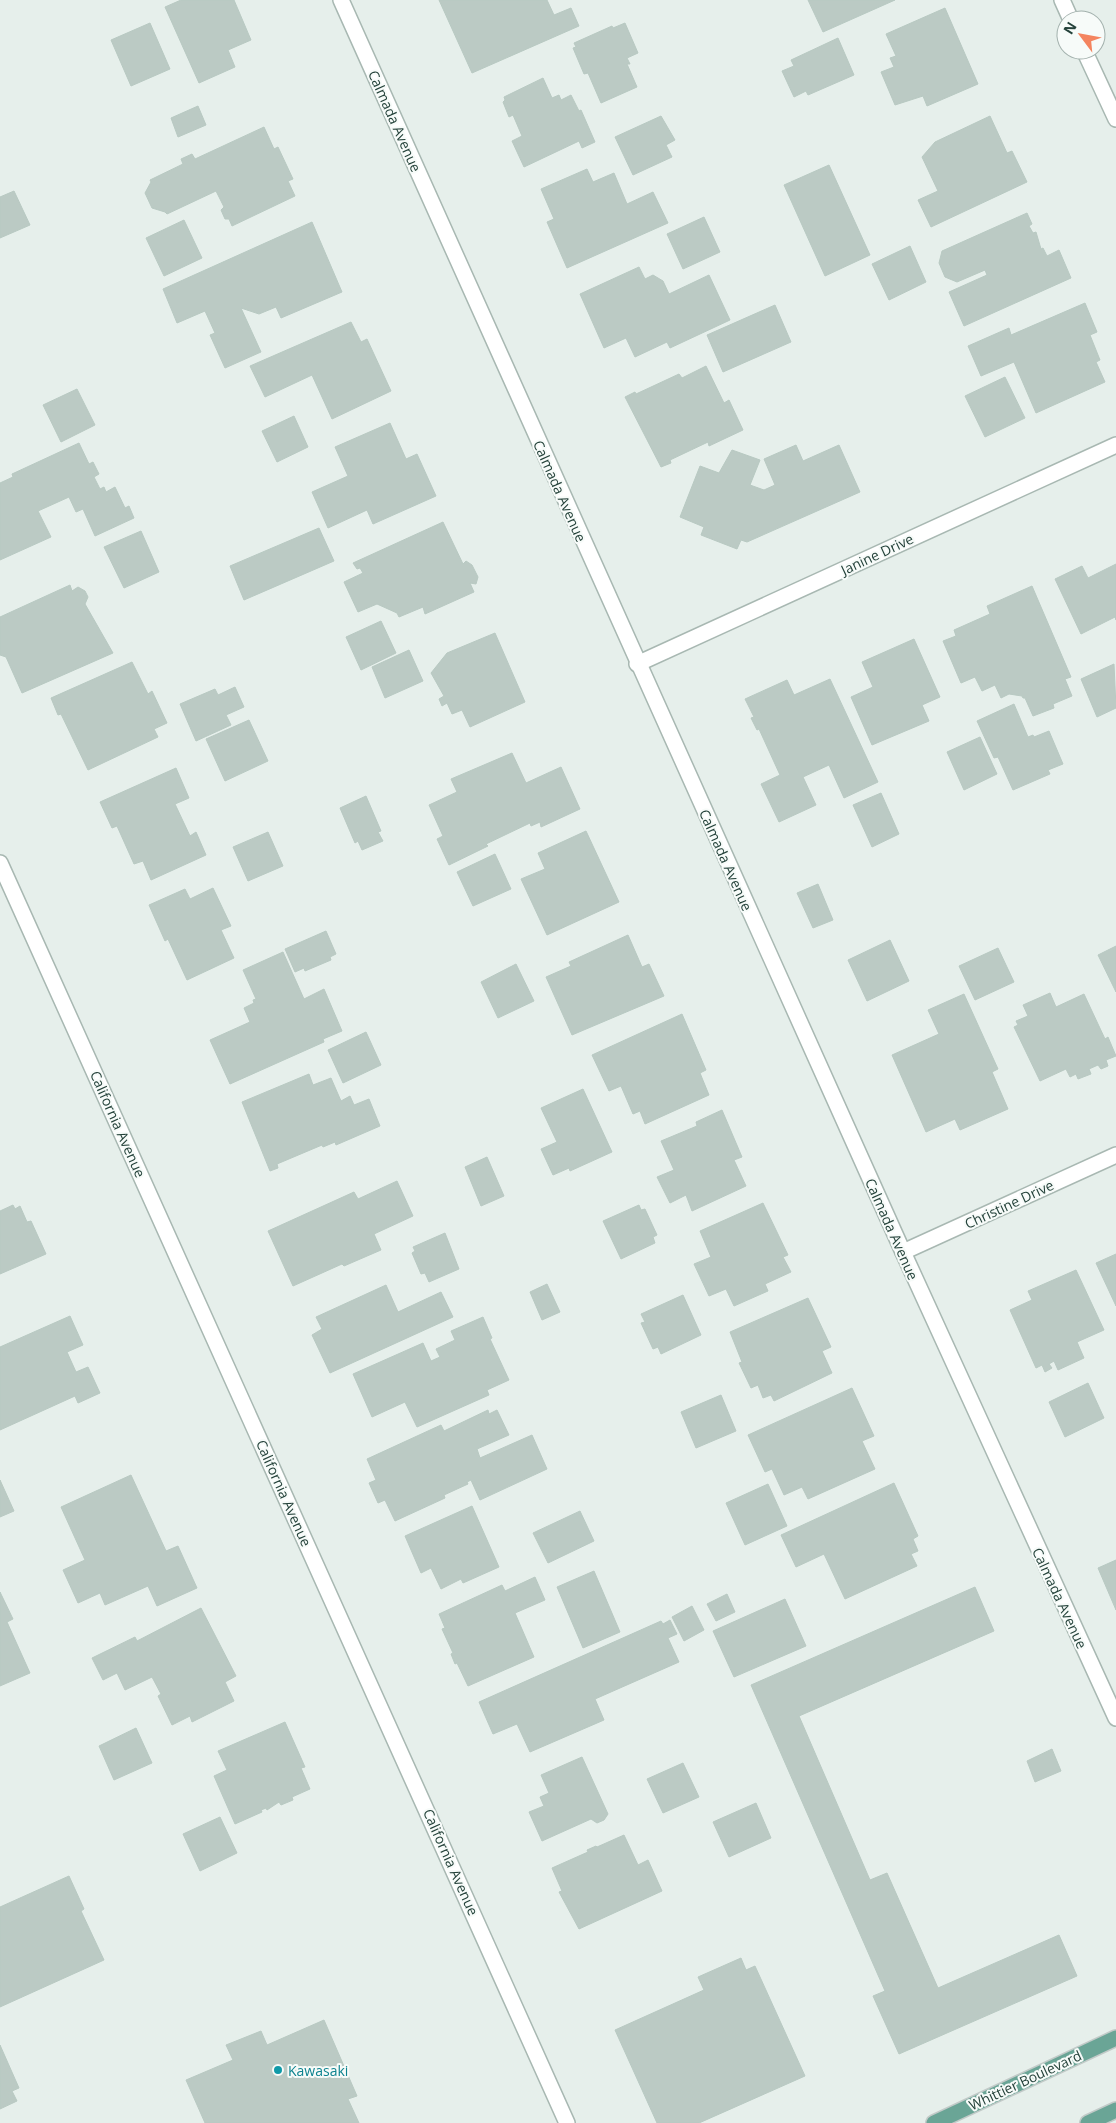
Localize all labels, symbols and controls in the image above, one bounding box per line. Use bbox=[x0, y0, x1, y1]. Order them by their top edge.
north arrow bbox=[1056, 10, 1106, 60]
text: N bbox=[1058, 18, 1081, 38]
street label: Calmada Avenue bbox=[364, 67, 426, 175]
street label: Calmada Avenue bbox=[529, 437, 591, 545]
street label: Janine Drive bbox=[836, 529, 916, 580]
street label: Calmada Avenue bbox=[695, 806, 757, 914]
street label: California Avenue bbox=[86, 1068, 150, 1180]
street label: Calmada Avenue bbox=[861, 1175, 923, 1283]
street label: Christine Drive bbox=[961, 1175, 1057, 1233]
street label: California Avenue bbox=[252, 1437, 316, 1549]
street label: Calmada Avenue bbox=[1028, 1544, 1092, 1652]
street label: California Avenue bbox=[419, 1806, 483, 1918]
street label: Whittier Boulevard bbox=[966, 2046, 1084, 2114]
place label: Kawasaki bbox=[288, 2061, 348, 2080]
marker: Kawasaki bbox=[272, 2064, 284, 2076]

